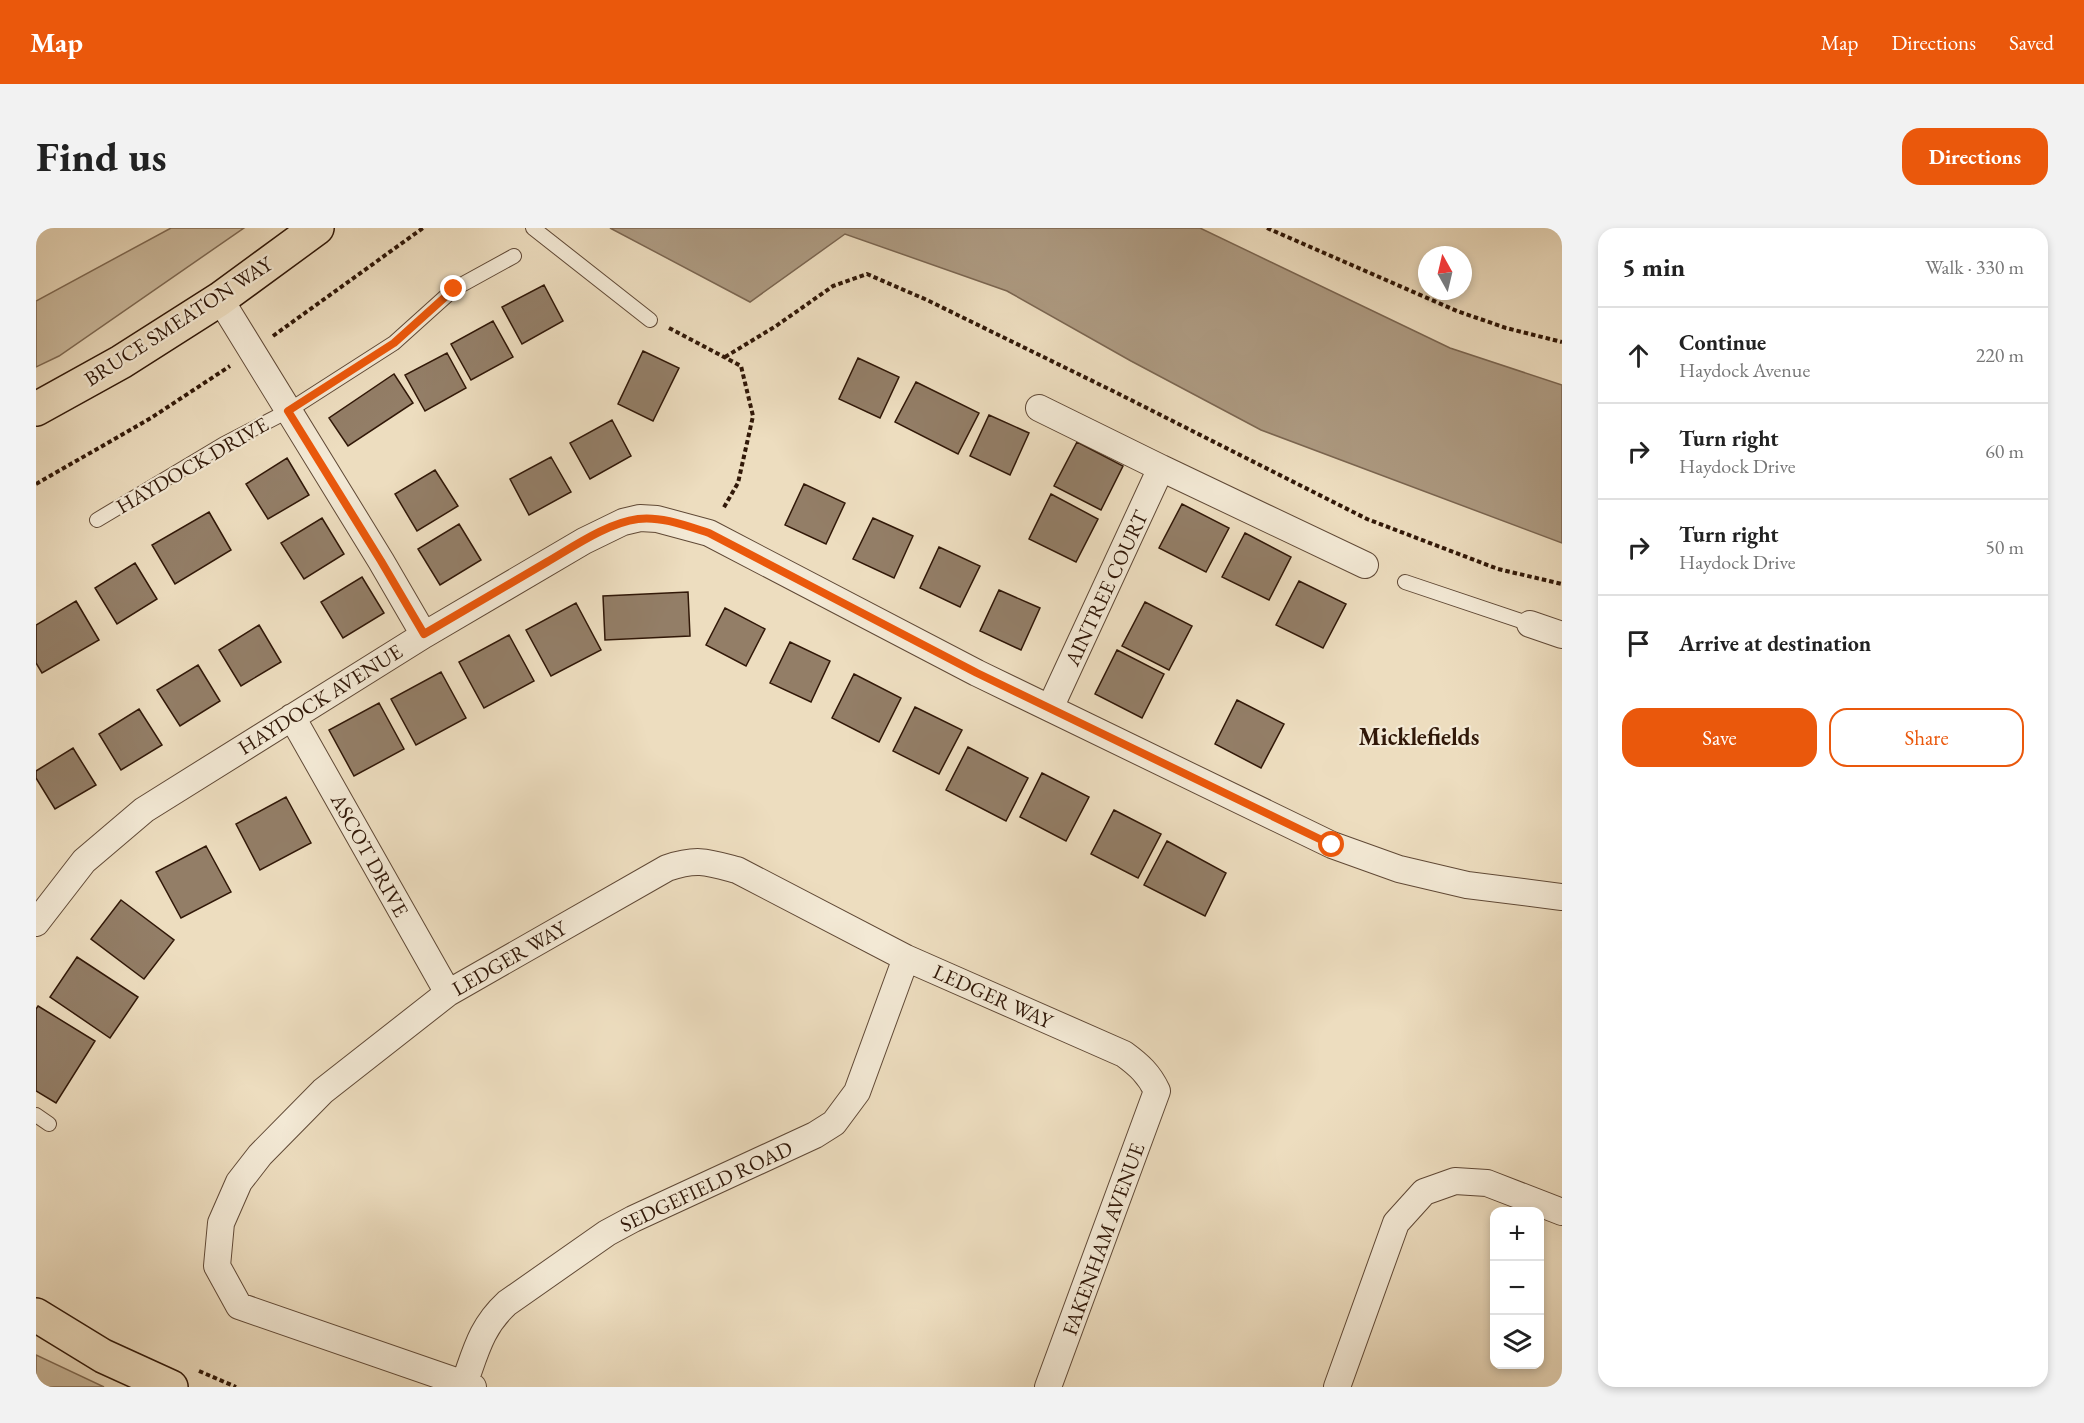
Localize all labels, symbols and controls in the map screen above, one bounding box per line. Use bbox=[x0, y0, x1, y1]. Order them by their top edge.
text: Map bbox=[30, 24, 83, 60]
text: Map bbox=[1821, 29, 1858, 56]
text: Directions bbox=[1891, 29, 1976, 56]
text: Saved bbox=[2009, 29, 2054, 56]
button: Directions bbox=[1902, 128, 2048, 185]
text: Find us bbox=[36, 129, 167, 184]
north arrow bbox=[1418, 246, 1472, 300]
street label: BRUCE SMEATON WAY bbox=[79, 249, 279, 392]
text: 5 min bbox=[1622, 250, 1685, 284]
text: Walk · 330 m bbox=[1925, 254, 2024, 280]
route end bbox=[440, 275, 466, 301]
text: Continue bbox=[1679, 328, 1766, 357]
icon: ahead bbox=[1622, 339, 1655, 372]
text: 220 m bbox=[1976, 342, 2024, 368]
text: Haydock Avenue bbox=[1679, 357, 1810, 383]
street label: HAYDOCK DRIVE bbox=[111, 410, 273, 520]
text: Turn right bbox=[1679, 424, 1778, 453]
icon: right bbox=[1622, 435, 1655, 468]
text: 60 m bbox=[1985, 438, 2024, 464]
text: Haydock Drive bbox=[1679, 453, 1796, 479]
street label: AINTREE COURT bbox=[1058, 505, 1154, 671]
text: Turn right bbox=[1679, 520, 1778, 549]
icon: right bbox=[1622, 531, 1655, 564]
text: 50 m bbox=[1985, 534, 2024, 560]
text: Haydock Drive bbox=[1679, 549, 1796, 575]
icon: arrive bbox=[1622, 627, 1655, 660]
text: Arrive at destination bbox=[1679, 629, 1871, 658]
street label: HAYDOCK AVENUE bbox=[233, 637, 407, 761]
button: Save bbox=[1622, 708, 1817, 767]
button: Share bbox=[1829, 708, 2024, 767]
district label: Micklefields bbox=[1359, 721, 1479, 752]
street label: ASCOT DRIVE bbox=[325, 788, 415, 922]
route start bbox=[1318, 831, 1344, 857]
street label: LEDGER WAY bbox=[447, 913, 573, 1002]
street label: LEDGER WAY bbox=[929, 958, 1059, 1035]
street label: SEDGEFIELD ROAD bbox=[615, 1134, 797, 1238]
street label: FAKENHAM AVENUE bbox=[1056, 1139, 1150, 1339]
map controls bbox=[1490, 1207, 1544, 1369]
button: + bbox=[1490, 1207, 1544, 1261]
button: − bbox=[1490, 1261, 1544, 1315]
button: layers bbox=[1490, 1315, 1544, 1369]

